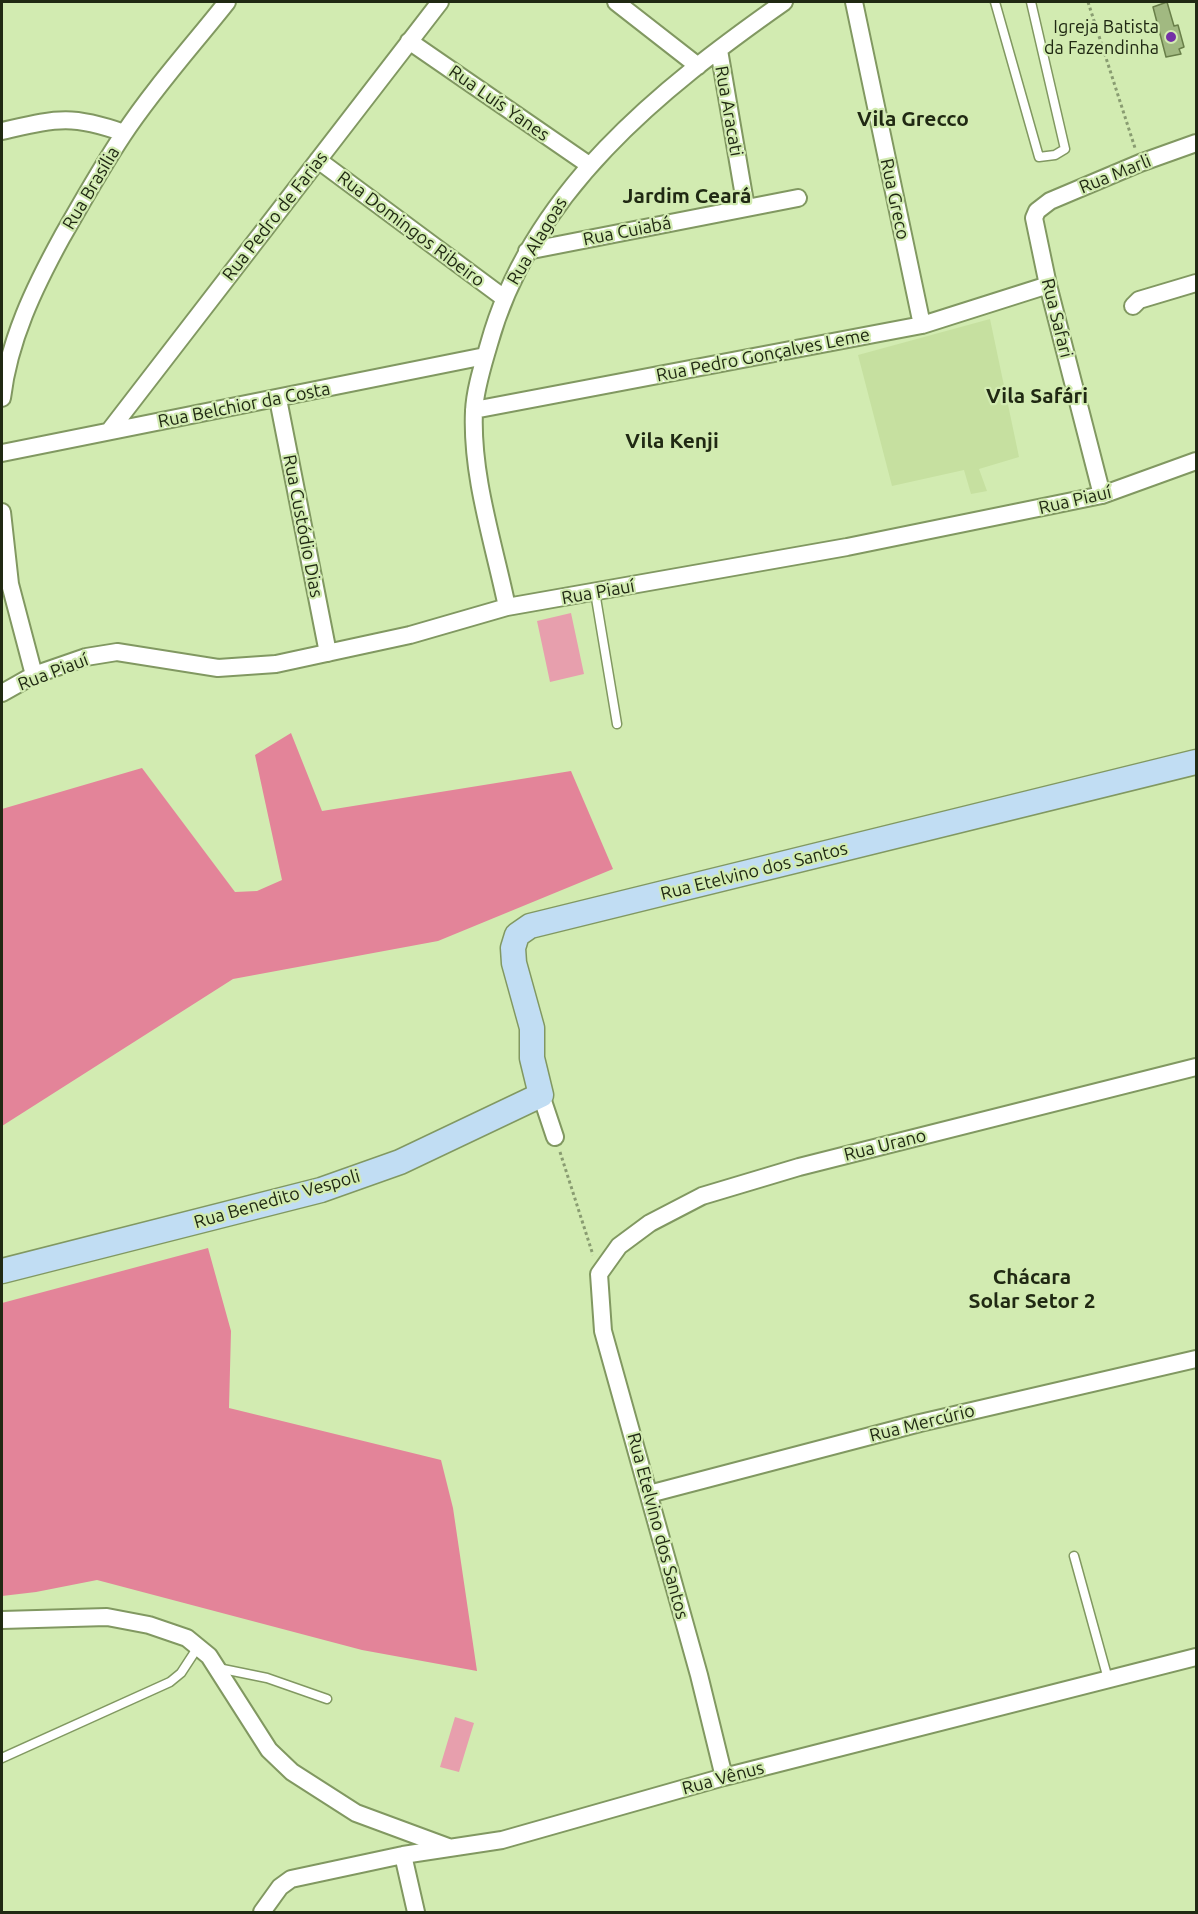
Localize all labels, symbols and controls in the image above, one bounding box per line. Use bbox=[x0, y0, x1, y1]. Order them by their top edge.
place label: Igreja Batista da Fazendinha bbox=[1044, 16, 1159, 58]
marker: Igreja Batista da Fazendinha bbox=[1164, 30, 1178, 44]
street label: Rua Luís Yanes bbox=[445, 60, 553, 146]
street label: Rua Aracati bbox=[710, 64, 748, 158]
district label: Vila Grecco bbox=[857, 106, 969, 132]
street label: Rua Brasília bbox=[58, 143, 124, 233]
street label: Rua Pedro de Farias bbox=[218, 147, 332, 285]
street label: Rua Marli bbox=[1076, 150, 1154, 198]
street label: Rua Greco bbox=[876, 156, 914, 242]
street label: Rua Domingos Ribeiro bbox=[333, 167, 489, 291]
district label: Jardim Ceará bbox=[623, 183, 751, 209]
street label: Rua Alagoas bbox=[502, 193, 572, 289]
street label: Rua Cuiabá bbox=[581, 212, 673, 250]
street label: Rua Safari bbox=[1037, 276, 1077, 360]
street label: Rua Pedro Gonçalves Leme bbox=[654, 324, 872, 386]
street label: Rua Belchior da Costa bbox=[156, 378, 332, 432]
district label: Vila Safári bbox=[986, 383, 1088, 409]
district label: Vila Kenji bbox=[625, 428, 719, 454]
street label: Rua Custódio Dias bbox=[279, 453, 327, 599]
street label: Rua Piauí bbox=[1037, 481, 1113, 519]
street label: Rua Piauí bbox=[560, 575, 636, 609]
street label: Rua Piauí bbox=[15, 649, 91, 695]
street label: Rua Etelvino dos Santos bbox=[658, 837, 850, 905]
street label: Rua Urano bbox=[842, 1124, 928, 1166]
street label: Rua Benedito Vespoli bbox=[191, 1165, 363, 1233]
district label: Chácara Solar Setor 2 bbox=[968, 1264, 1096, 1314]
street label: Rua Mercúrio bbox=[867, 1400, 977, 1446]
street label: Rua Etelvino dos Santos bbox=[623, 1430, 693, 1622]
street label: Rua Vênus bbox=[680, 1757, 766, 1799]

